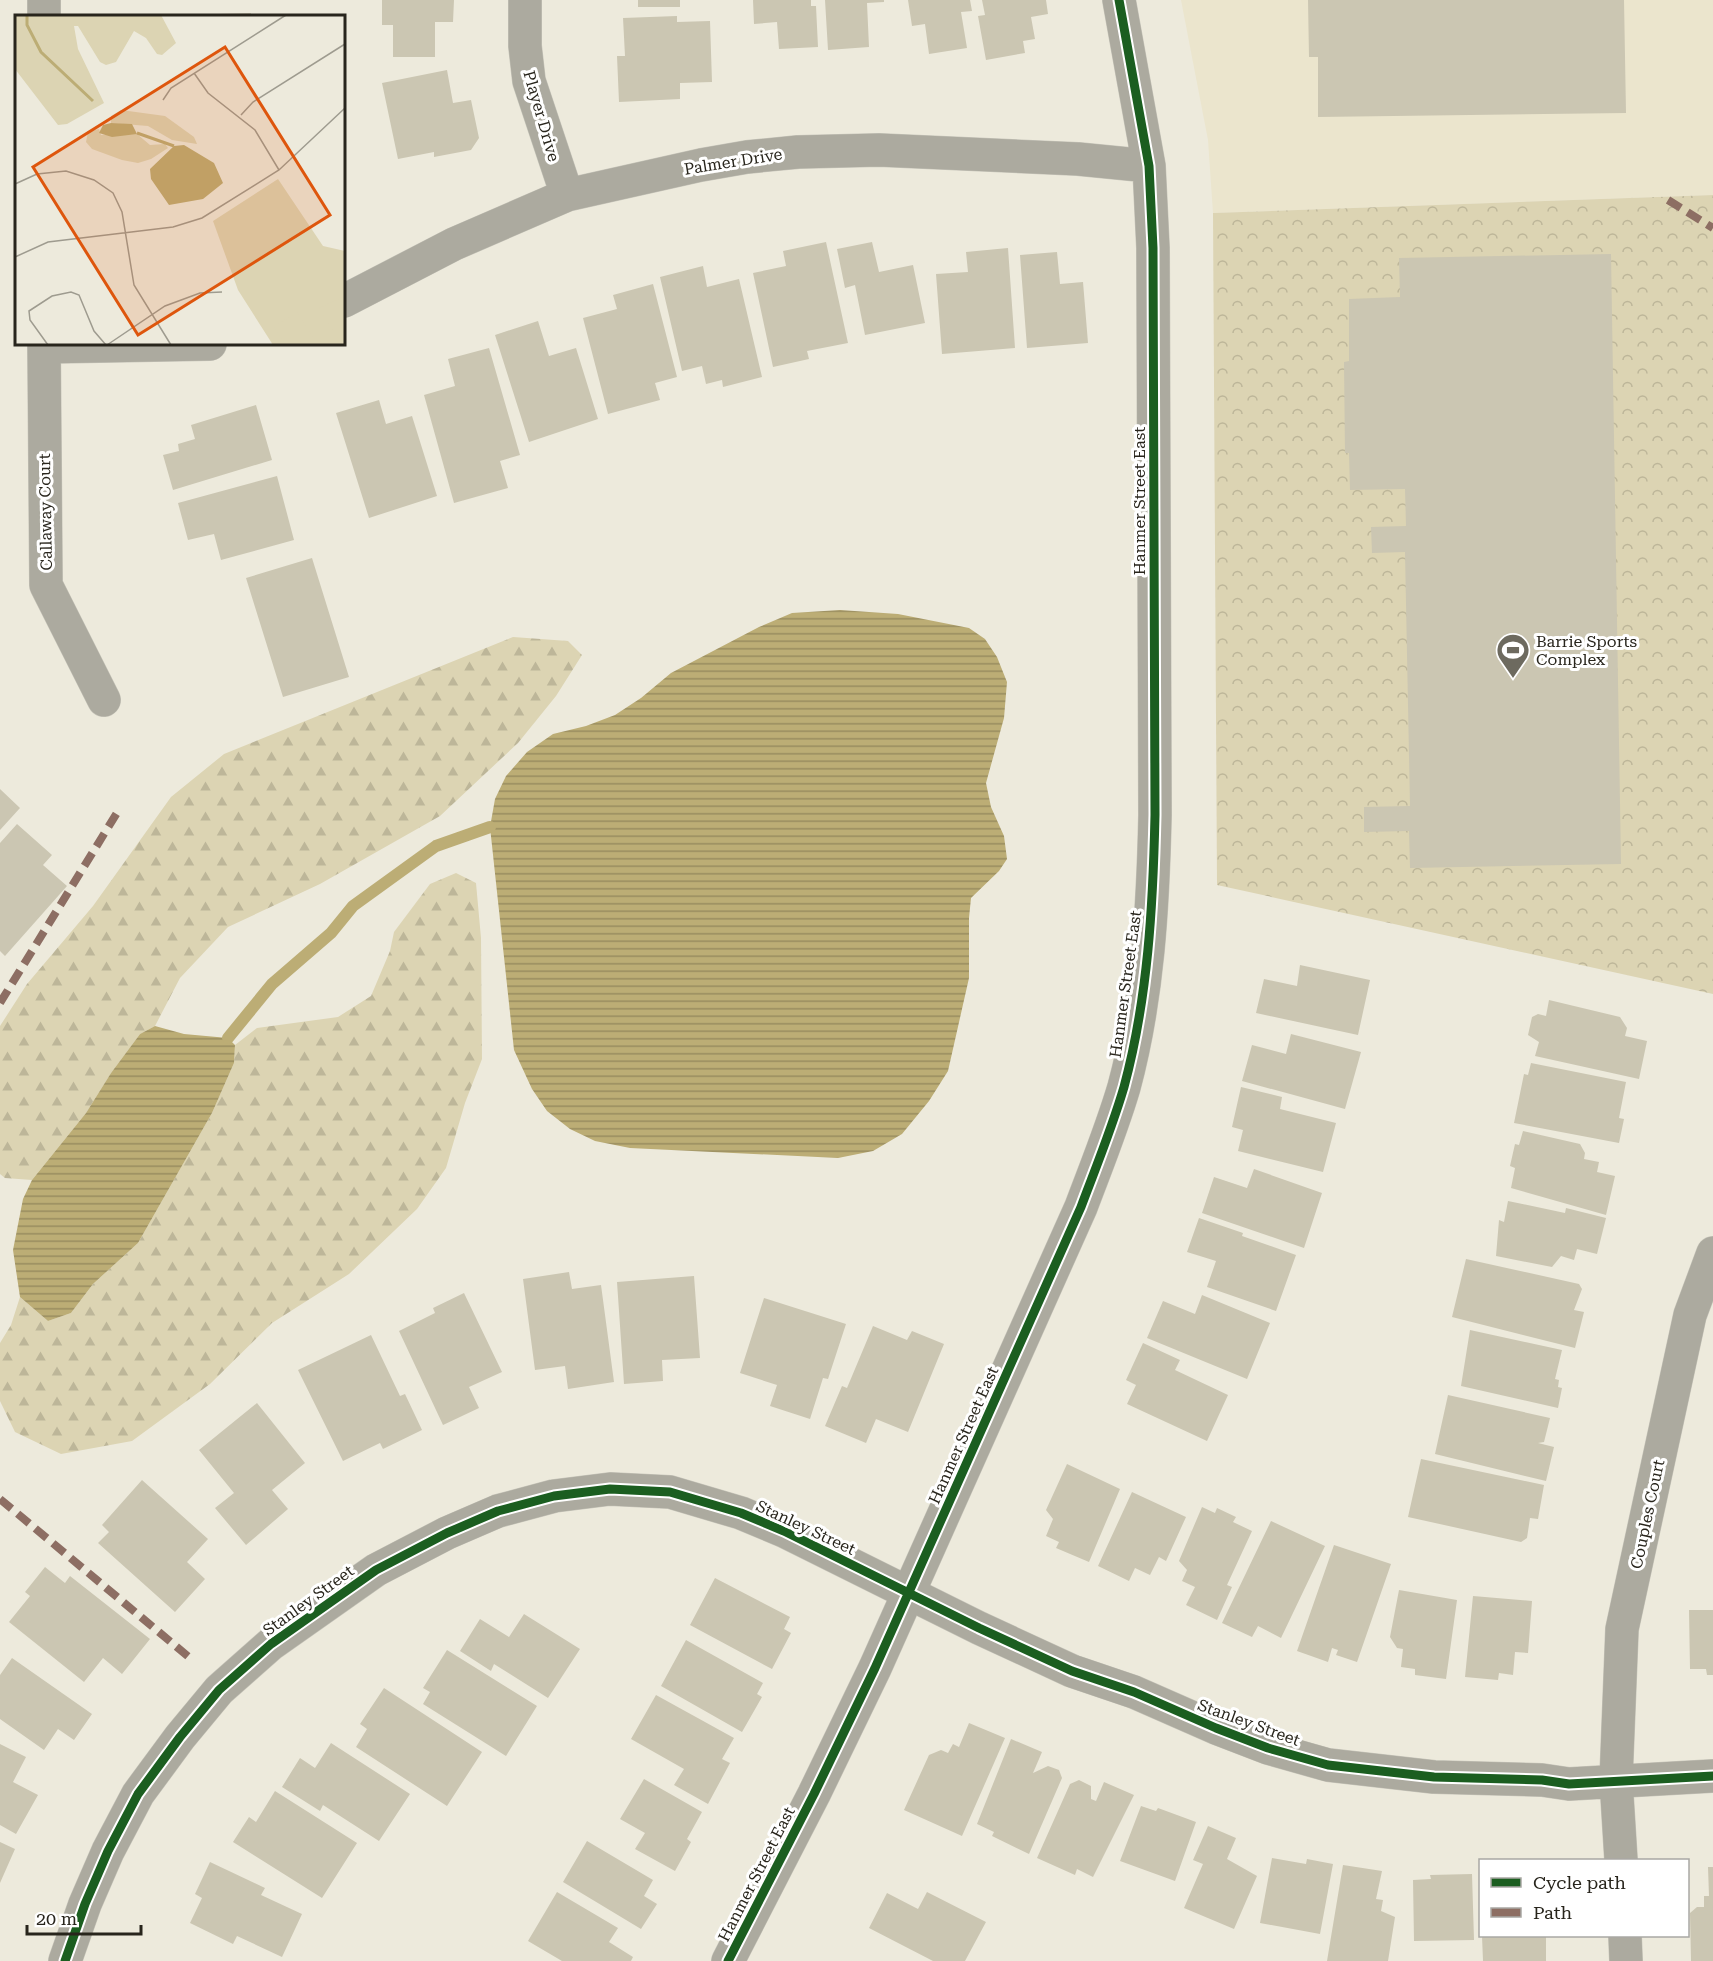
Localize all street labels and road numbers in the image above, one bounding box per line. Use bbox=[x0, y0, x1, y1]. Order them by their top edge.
street label: Player Drive bbox=[519, 68, 564, 164]
street label: Palmer Drive bbox=[683, 144, 784, 179]
street label: Hanmer Street East bbox=[1130, 427, 1149, 575]
street label: Callaway Court bbox=[35, 453, 56, 571]
street label: Hanmer Street East bbox=[1106, 909, 1145, 1059]
street label: Hanmer Street East bbox=[925, 1363, 1002, 1507]
street label: Couples Court bbox=[1627, 1458, 1668, 1571]
street label: Stanley Street bbox=[753, 1496, 859, 1559]
street label: Stanley Street bbox=[259, 1561, 357, 1640]
street label: Stanley Street bbox=[1195, 1695, 1303, 1750]
street label: Hanmer Street East bbox=[714, 1804, 799, 1945]

